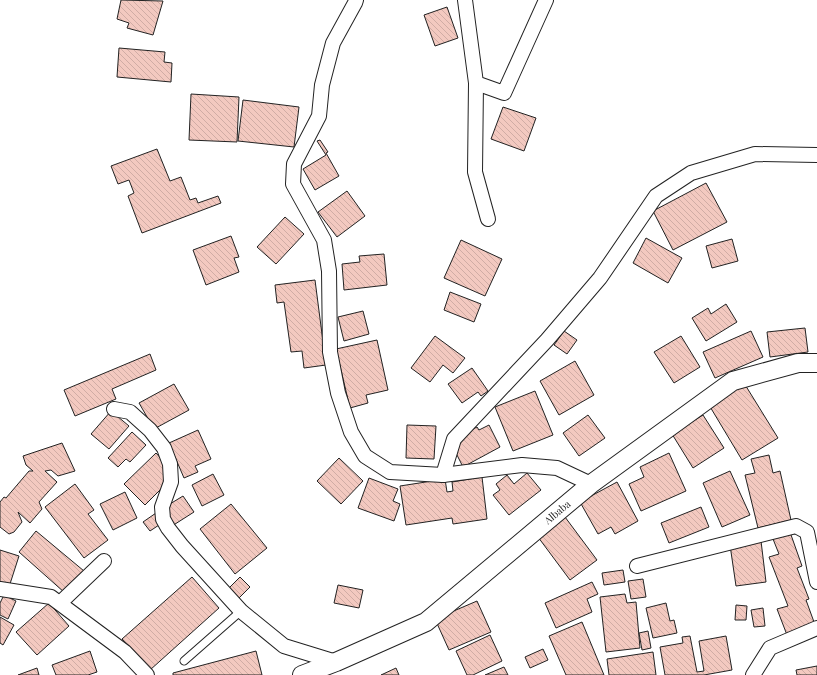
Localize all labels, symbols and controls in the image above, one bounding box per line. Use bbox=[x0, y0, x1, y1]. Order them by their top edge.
street label: Albaba bbox=[540, 497, 573, 528]

